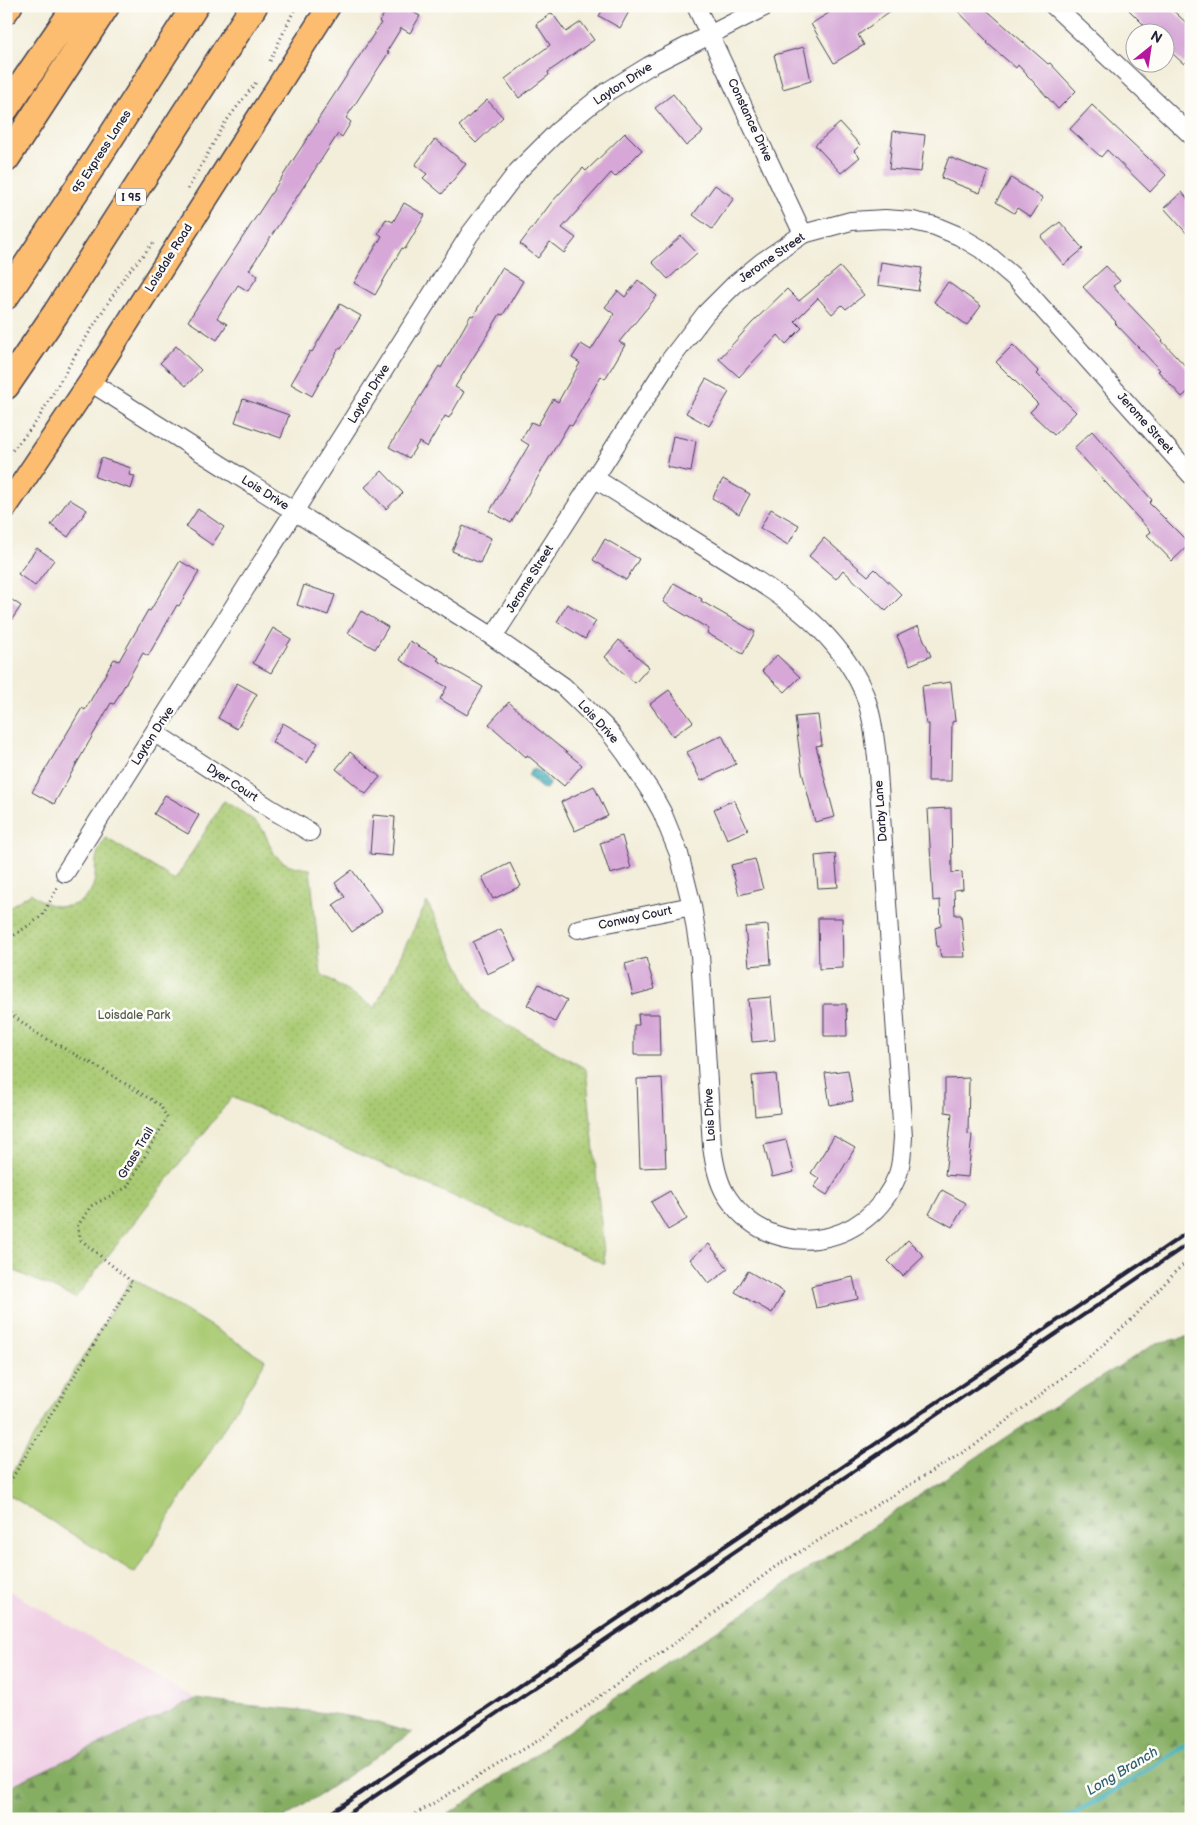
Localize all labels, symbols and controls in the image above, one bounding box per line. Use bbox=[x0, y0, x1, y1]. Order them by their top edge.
north arrow bbox=[1124, 22, 1174, 72]
text: N bbox=[1147, 27, 1165, 47]
street label: Layton Drive bbox=[591, 59, 655, 109]
street label: Constance Drive bbox=[724, 76, 776, 164]
street label: 95 Express Lanes bbox=[69, 107, 135, 197]
road number: I 95 bbox=[116, 188, 146, 206]
street label: Loisdale Road bbox=[142, 221, 196, 295]
street label: Jerome Street bbox=[736, 230, 808, 286]
street label: Layton Drive bbox=[345, 362, 393, 426]
street label: Jerome Street bbox=[1114, 389, 1177, 457]
street label: Lois Drive bbox=[238, 472, 292, 514]
street label: Jerome Street bbox=[503, 542, 557, 616]
street label: Lois Drive bbox=[574, 697, 622, 747]
street label: Layton Drive bbox=[128, 704, 178, 768]
street label: Dyer Court bbox=[204, 761, 261, 805]
street label: Darby Lane bbox=[871, 780, 891, 842]
street label: Conway Court bbox=[597, 903, 673, 933]
park label: Loisdale Park bbox=[98, 1008, 171, 1023]
street label: Lois Drive bbox=[701, 1088, 719, 1142]
street label: Grass Trail bbox=[115, 1124, 157, 1182]
water label: Long Branch bbox=[1083, 1743, 1161, 1799]

